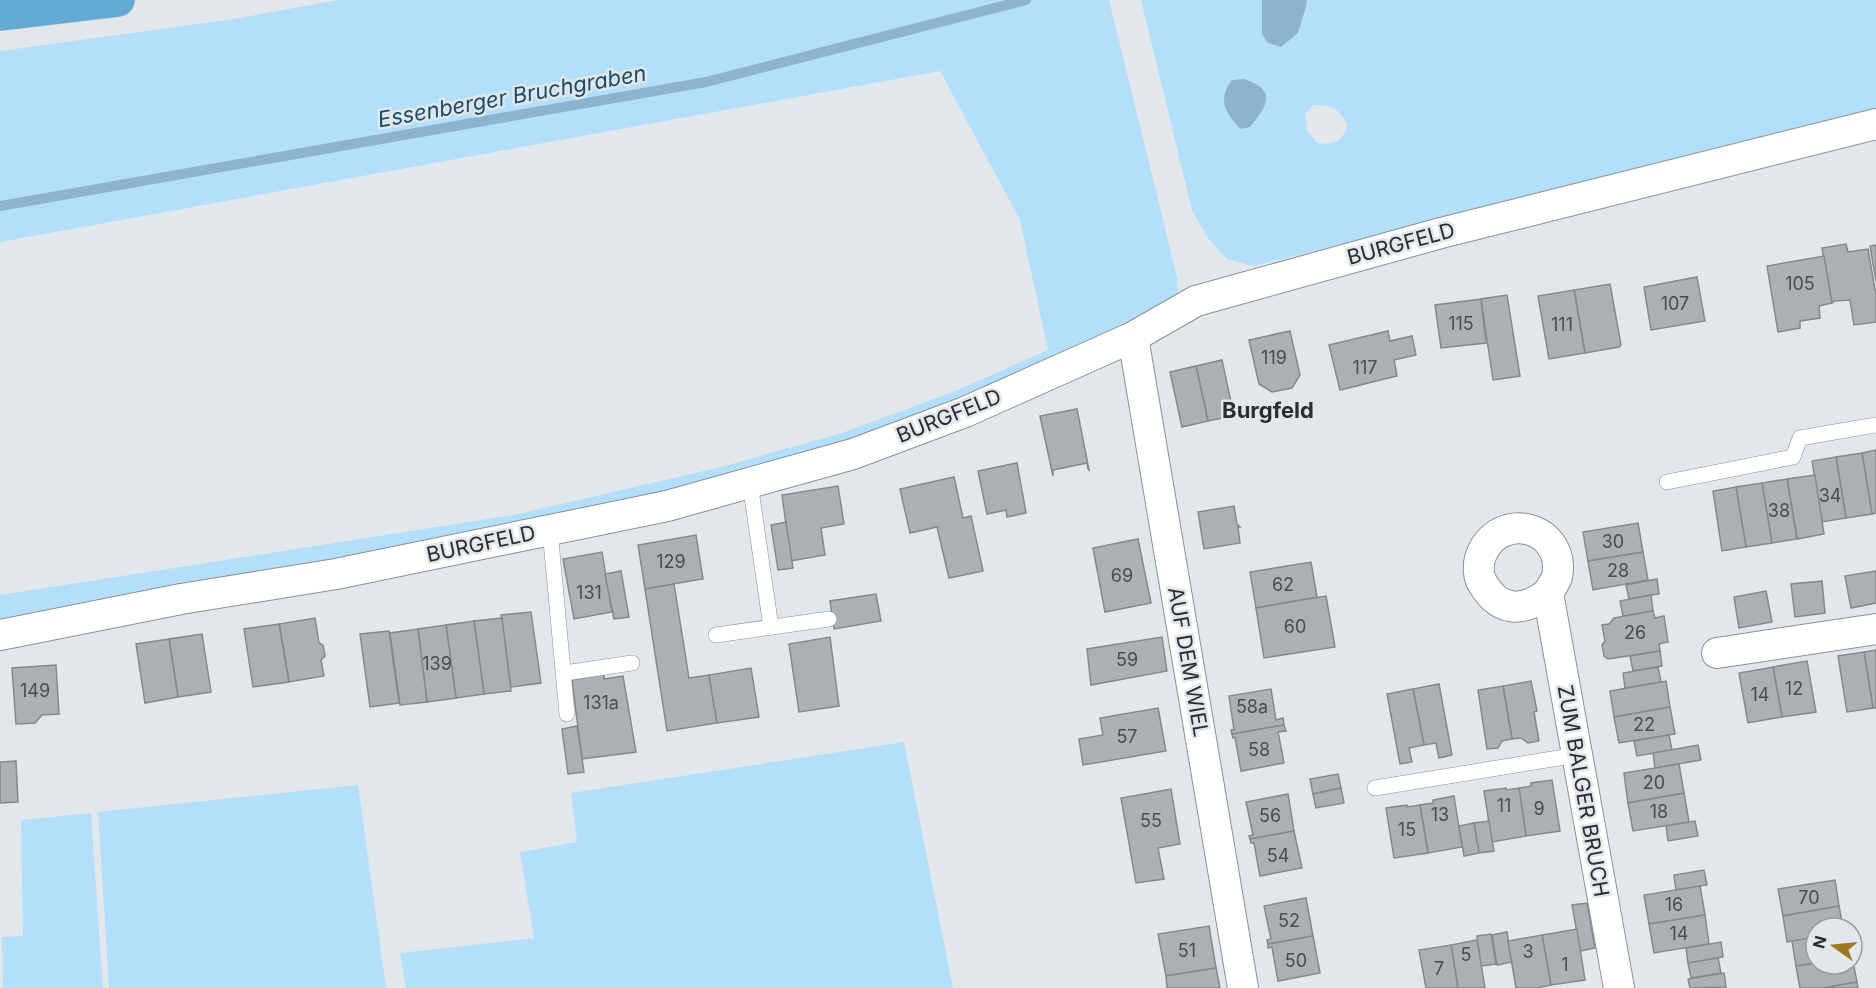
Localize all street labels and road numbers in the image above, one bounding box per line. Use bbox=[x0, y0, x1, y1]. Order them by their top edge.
street label: BURGFELD bbox=[1344, 217, 1458, 270]
street label: BURGFELD bbox=[893, 383, 1005, 448]
street label: BURGFELD bbox=[424, 520, 538, 567]
street label: AUF DEM WIEL bbox=[1163, 585, 1214, 739]
street label: ZUM BALGER BRUCH bbox=[1553, 683, 1614, 899]

